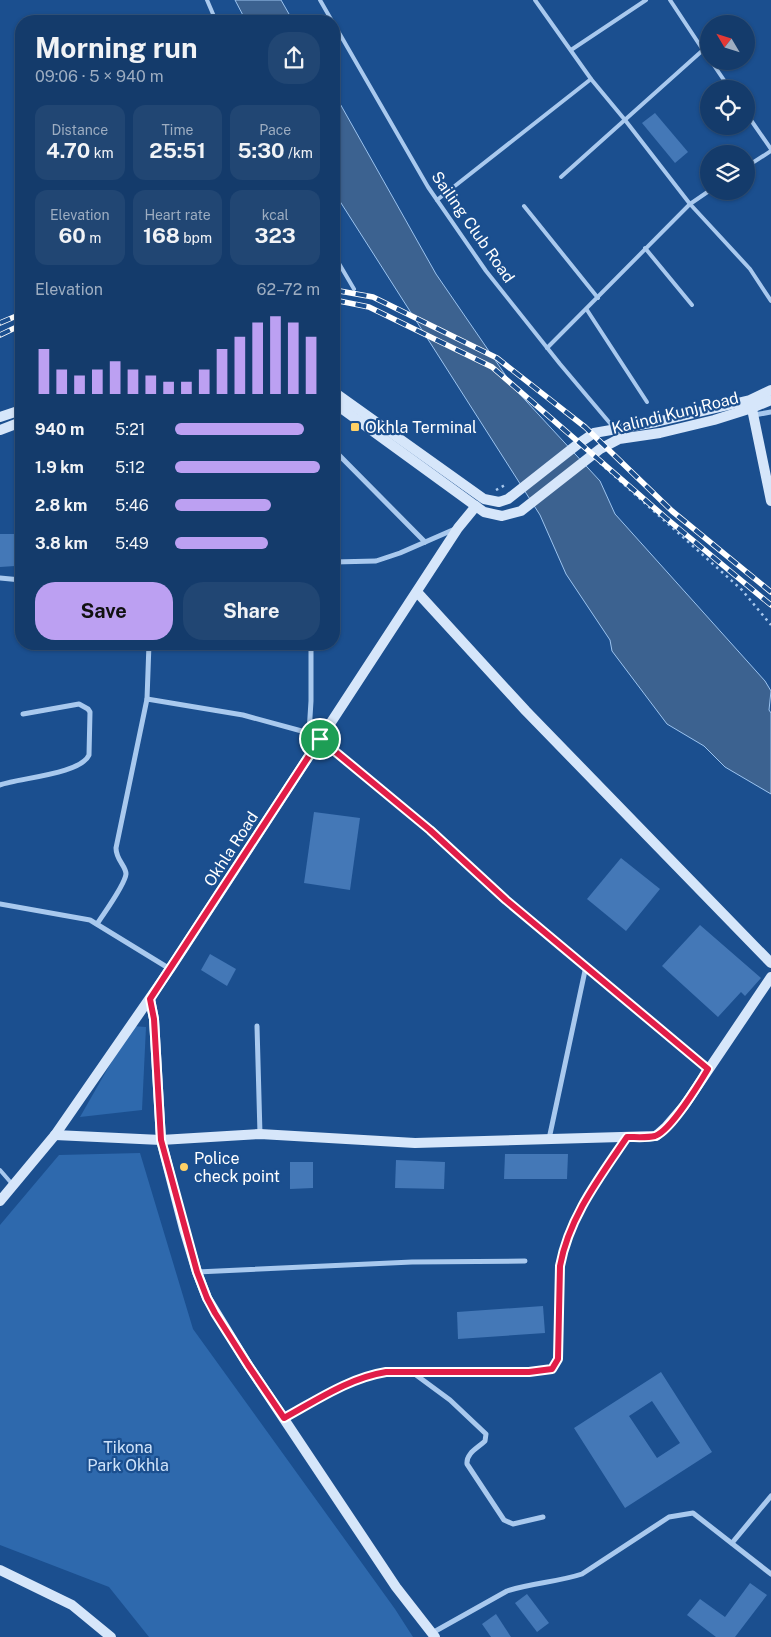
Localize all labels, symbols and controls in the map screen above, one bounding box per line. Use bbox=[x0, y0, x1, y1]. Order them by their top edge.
north arrow bbox=[700, 15, 755, 70]
map controls bbox=[700, 15, 755, 200]
text: Morning run bbox=[35, 31, 198, 64]
button: share bbox=[268, 32, 320, 84]
text: 09:06 · 5 × 940 m bbox=[35, 67, 163, 86]
button: locate bbox=[700, 80, 755, 135]
text: Distance bbox=[51, 122, 108, 138]
text: Time bbox=[162, 122, 193, 138]
text: Pace bbox=[259, 122, 291, 138]
text: 4.70 bbox=[46, 138, 90, 163]
text: 25:51 bbox=[149, 138, 206, 163]
text: 5:30 bbox=[237, 138, 285, 163]
text: km bbox=[90, 145, 114, 161]
text: /km bbox=[285, 145, 313, 161]
button: layers bbox=[700, 145, 755, 200]
street label: Sailing Club Road bbox=[427, 168, 519, 286]
text: Elevation bbox=[50, 207, 110, 223]
text: Heart rate bbox=[144, 207, 211, 223]
text: kcal bbox=[262, 207, 289, 223]
text: 60 bbox=[58, 223, 86, 248]
text: 168 bbox=[143, 223, 180, 248]
text: 323 bbox=[255, 223, 296, 248]
text: m bbox=[86, 230, 101, 246]
text: bpm bbox=[180, 230, 212, 246]
text: Elevation bbox=[35, 280, 103, 299]
text: 62–72 m bbox=[257, 280, 320, 299]
street label: Kalindi Kunj Road bbox=[610, 388, 740, 438]
place label: Okhla Terminal bbox=[365, 418, 477, 437]
text: 940 m bbox=[35, 420, 84, 439]
text: 5:21 bbox=[115, 420, 145, 439]
marker: Okhla Terminal bbox=[349, 421, 361, 433]
text: 1.9 km bbox=[35, 458, 84, 477]
text: 5:12 bbox=[115, 458, 145, 477]
text: 2.8 km bbox=[35, 496, 87, 515]
text: 5:46 bbox=[115, 496, 149, 515]
text: 3.8 km bbox=[35, 534, 88, 553]
text: 5:49 bbox=[115, 534, 149, 553]
button: Save bbox=[35, 582, 173, 640]
button: Share bbox=[183, 582, 320, 640]
pin bbox=[299, 718, 341, 760]
icon: arrive bbox=[306, 725, 334, 753]
street label: Okhla Road bbox=[200, 808, 262, 890]
place label: Police check point bbox=[194, 1149, 280, 1186]
marker: Police check point bbox=[178, 1161, 190, 1173]
park label: Tikona Park Okhla bbox=[87, 1438, 169, 1475]

